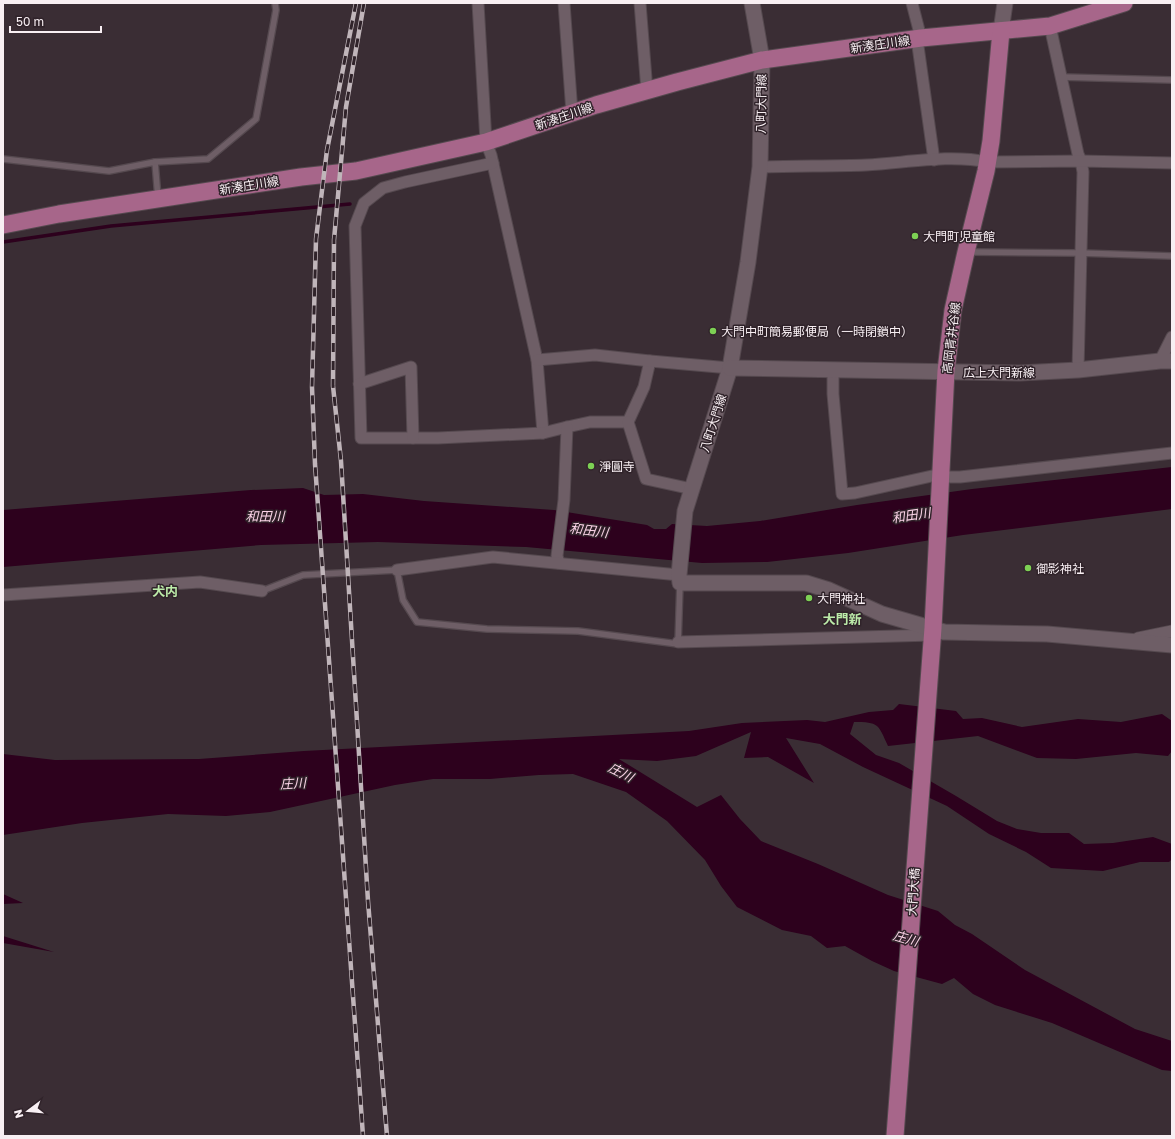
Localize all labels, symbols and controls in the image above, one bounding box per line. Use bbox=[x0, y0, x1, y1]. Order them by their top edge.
scale bar bbox=[10, 8, 101, 34]
text: 50 m bbox=[16, 14, 44, 29]
street label: 新湊庄川線 bbox=[849, 32, 911, 56]
street label: 八町大門線 bbox=[753, 74, 769, 134]
street label: 新湊庄川線 bbox=[533, 99, 595, 133]
street label: 新湊庄川線 bbox=[218, 173, 280, 197]
place label: 大門町児童館 bbox=[923, 229, 995, 244]
marker: 大門町児童館 bbox=[910, 231, 920, 241]
street label: 高岡青井谷線 bbox=[939, 301, 963, 375]
place label: 大門中町簡易郵便局（一時閉鎖中） bbox=[721, 324, 913, 339]
marker: 大門中町簡易郵便局（一時閉鎖中） bbox=[708, 326, 718, 336]
street label: 広上大門新線 bbox=[963, 365, 1035, 380]
street label: 八町大門線 bbox=[697, 392, 729, 454]
place label: 淨圓寺 bbox=[599, 459, 635, 474]
marker: 淨圓寺 bbox=[586, 461, 596, 471]
water label: 和田川 bbox=[891, 504, 933, 526]
water label: 和田川 bbox=[245, 508, 286, 524]
water label: 和田川 bbox=[569, 520, 611, 541]
place label: 御影神社 bbox=[1036, 561, 1084, 576]
marker: 御影神社 bbox=[1023, 563, 1033, 573]
district label: 犬内 bbox=[152, 583, 178, 599]
place label: 大門神社 bbox=[817, 591, 865, 606]
marker: 大門神社 bbox=[804, 593, 814, 603]
district label: 大門新 bbox=[822, 611, 862, 627]
water label: 庄川 bbox=[606, 759, 638, 786]
water label: 庄川 bbox=[280, 774, 308, 792]
street label: 大門大橋 bbox=[904, 868, 922, 916]
water label: 庄川 bbox=[891, 927, 923, 950]
north arrow bbox=[8, 1091, 48, 1131]
text: N bbox=[11, 1108, 25, 1120]

